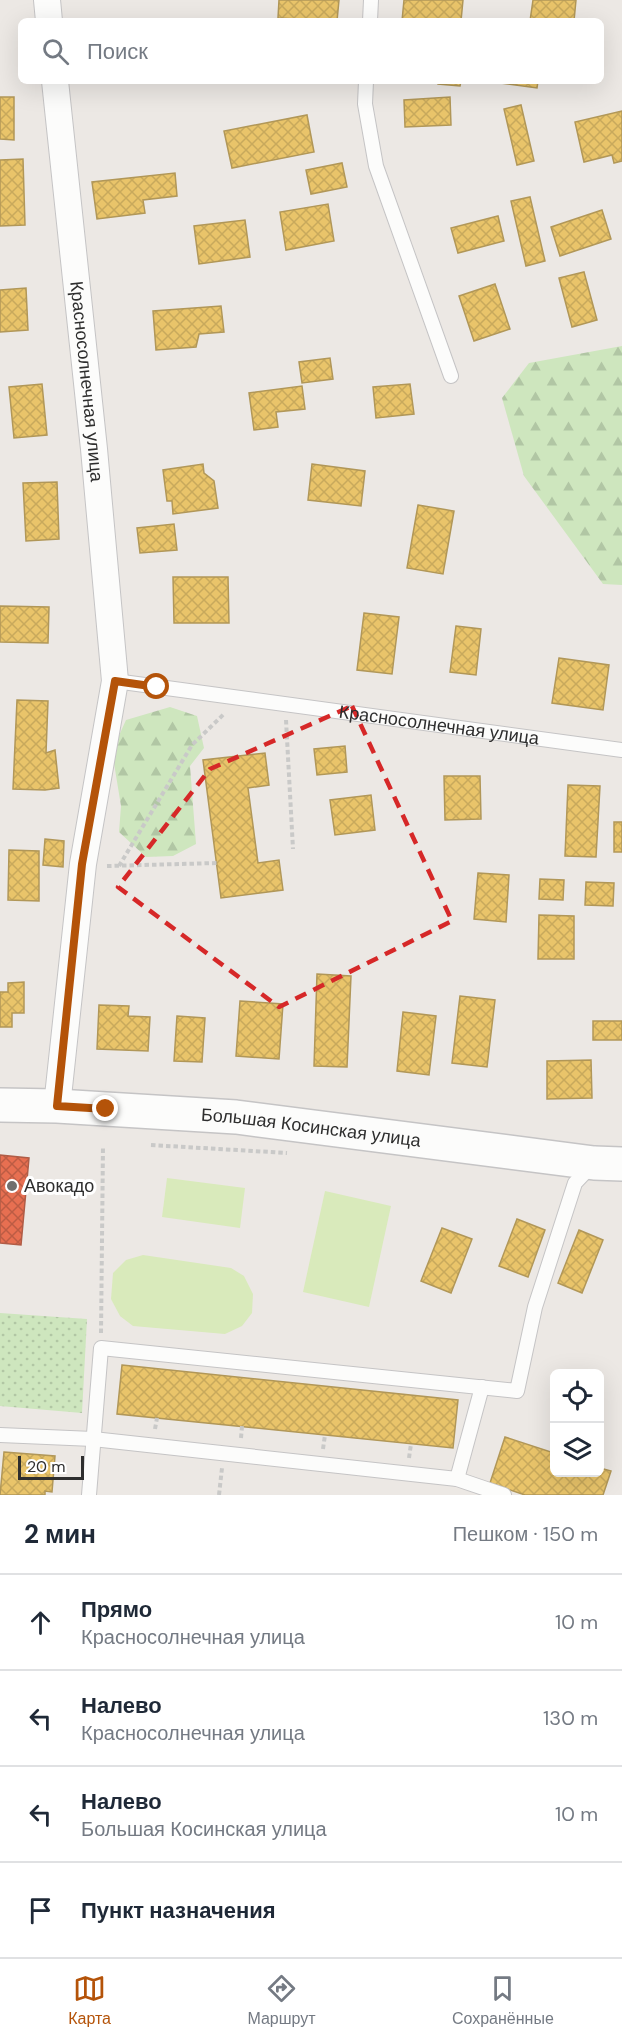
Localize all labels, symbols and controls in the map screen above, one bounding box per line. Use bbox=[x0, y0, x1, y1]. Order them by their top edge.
search box bbox=[18, 18, 604, 84]
icon: search bbox=[39, 35, 72, 68]
text: Поиск bbox=[87, 37, 148, 66]
street label: Красносолнечная улица bbox=[64, 280, 109, 484]
route start bbox=[143, 673, 169, 699]
street label: Красносолнечная улица bbox=[337, 700, 542, 751]
route end bbox=[92, 1095, 118, 1121]
street label: Большая Косинская улица bbox=[200, 1103, 423, 1153]
place label: Авокадо bbox=[24, 1174, 94, 1198]
marker: Авокадо bbox=[5, 1179, 19, 1193]
map controls bbox=[550, 1369, 604, 1477]
button: locate bbox=[550, 1369, 604, 1423]
button: layers bbox=[550, 1423, 604, 1477]
scale bar bbox=[18, 1453, 84, 1480]
text: 20 m bbox=[27, 1456, 66, 1477]
text: 2 мин bbox=[24, 1517, 96, 1551]
text: Пешком · 150 m bbox=[453, 1521, 598, 1547]
text: Прямо bbox=[81, 1595, 152, 1624]
icon: ahead bbox=[24, 1606, 57, 1639]
text: 10 m bbox=[555, 1609, 598, 1635]
text: Красносолнечная улица bbox=[81, 1624, 305, 1650]
text: Налево bbox=[81, 1691, 162, 1720]
icon: left bbox=[24, 1702, 57, 1735]
text: 130 m bbox=[543, 1705, 598, 1731]
text: Красносолнечная улица bbox=[81, 1720, 305, 1746]
text: Налево bbox=[81, 1787, 162, 1816]
icon: left bbox=[24, 1798, 57, 1831]
text: 10 m bbox=[555, 1801, 598, 1827]
text: Большая Косинская улица bbox=[81, 1816, 327, 1842]
icon: arrive bbox=[24, 1894, 57, 1927]
text: Пункт назначения bbox=[81, 1896, 276, 1925]
tab: Карта bbox=[68, 1972, 111, 2029]
tab: Маршрут bbox=[247, 1972, 316, 2029]
tab: Сохранённые bbox=[452, 1972, 554, 2029]

